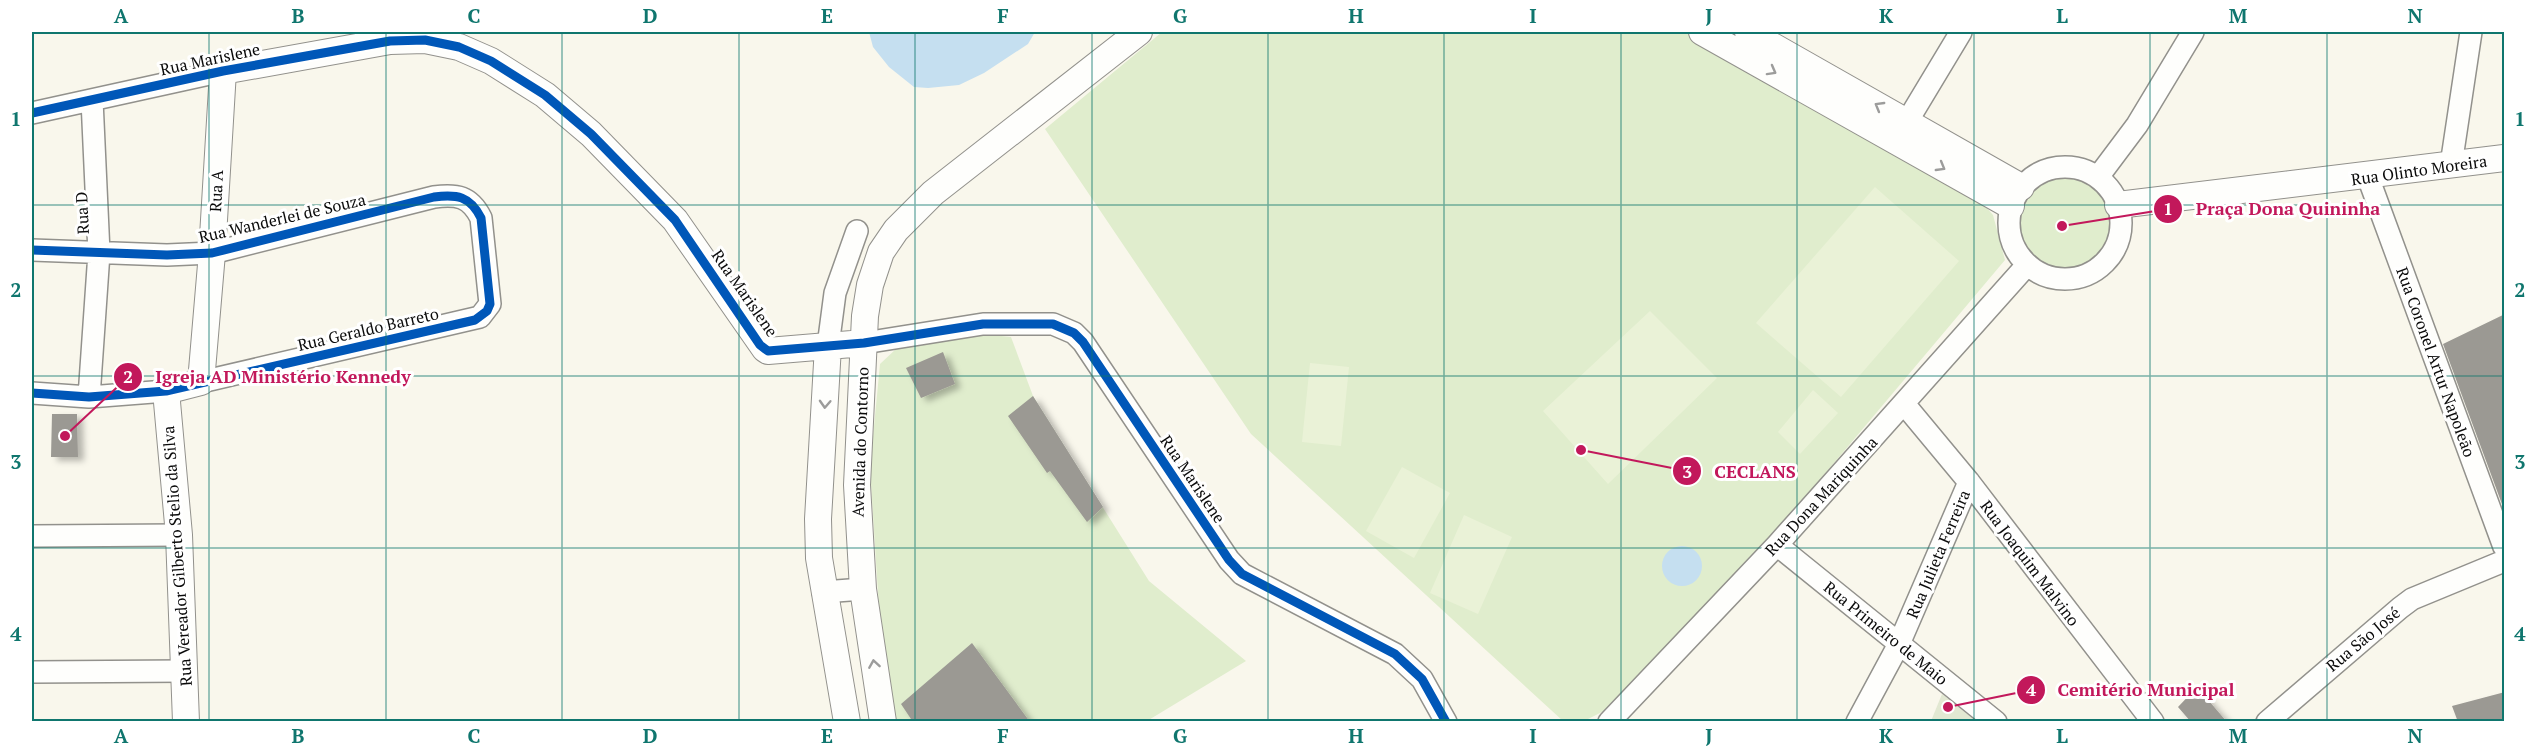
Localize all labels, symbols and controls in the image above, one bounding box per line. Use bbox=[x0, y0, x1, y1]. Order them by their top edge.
text: A bbox=[114, 2, 129, 29]
text: B bbox=[292, 2, 305, 29]
text: C bbox=[467, 2, 481, 29]
text: D bbox=[643, 2, 657, 29]
text: E bbox=[821, 2, 833, 29]
text: F bbox=[997, 2, 1009, 29]
text: G bbox=[1173, 2, 1187, 29]
text: H bbox=[1348, 2, 1364, 29]
text: I bbox=[1529, 2, 1537, 29]
text: J bbox=[1705, 2, 1713, 29]
text: K bbox=[1879, 2, 1894, 29]
text: L bbox=[2056, 2, 2068, 29]
text: M bbox=[2229, 2, 2248, 29]
text: N bbox=[2407, 2, 2423, 29]
street label: Rua Marislene bbox=[158, 38, 262, 80]
one-way arrow bbox=[1765, 63, 1776, 75]
one-way arrow bbox=[1875, 102, 1885, 113]
text: 1 bbox=[10, 105, 22, 132]
text: 1 bbox=[2514, 105, 2526, 132]
street label: Rua Olinto Moreira bbox=[2350, 150, 2488, 190]
one-way arrow bbox=[1935, 159, 1945, 171]
street label: Rua A bbox=[204, 169, 228, 213]
street label: Rua Wanderlei de Souza bbox=[196, 188, 368, 248]
street label: Rua D bbox=[70, 191, 94, 235]
callout: Praça Dona Quininha bbox=[2153, 191, 2392, 227]
text: 1 bbox=[2163, 196, 2173, 220]
text: Praça Dona Quininha bbox=[2196, 196, 2380, 220]
street label: Rua Marislene bbox=[707, 245, 783, 341]
street label: Rua Coronel Artur Napoleão bbox=[2391, 264, 2481, 460]
text: 2 bbox=[10, 276, 22, 303]
text: 2 bbox=[2514, 276, 2526, 303]
street label: Rua Geraldo Barreto bbox=[295, 302, 441, 356]
callout: Igreja AD Ministério Kennedy bbox=[113, 359, 422, 395]
text: 2 bbox=[123, 364, 133, 388]
text: Igreja AD Ministério Kennedy bbox=[155, 364, 411, 388]
street label: Avenida do Contorno bbox=[846, 367, 874, 517]
one-way arrow bbox=[818, 400, 831, 409]
street label: Rua Vereador Gilberto Stelio da Silva bbox=[157, 425, 197, 687]
street label: Rua Marislene bbox=[1155, 431, 1231, 527]
street label: Rua Dona Mariquinha bbox=[1760, 432, 1882, 560]
text: 3 bbox=[10, 448, 22, 475]
text: 3 bbox=[2514, 448, 2526, 475]
callout: CECLANS bbox=[1672, 453, 1808, 489]
text: 3 bbox=[1682, 459, 1692, 483]
text: CECLANS bbox=[1714, 459, 1796, 483]
street label: Rua Julieta Ferreira bbox=[1901, 486, 1975, 622]
street label: Rua Joaquim Malvino bbox=[1975, 496, 2085, 631]
street label: Rua Primeiro de Maio bbox=[1819, 576, 1953, 690]
street label: Rua São José bbox=[2321, 602, 2405, 676]
text: 4 bbox=[10, 620, 22, 647]
text: 4 bbox=[2514, 620, 2526, 647]
one-way arrow bbox=[868, 659, 881, 669]
callout: Cemitério Municipal bbox=[2016, 672, 2247, 708]
text: 4 bbox=[2026, 677, 2037, 701]
text: Cemitério Municipal bbox=[2058, 677, 2234, 701]
text: A bbox=[114, 722, 129, 749]
text: B bbox=[292, 722, 305, 749]
text: C bbox=[467, 722, 481, 749]
text: D bbox=[643, 722, 657, 749]
text: E bbox=[821, 722, 833, 749]
text: F bbox=[997, 722, 1009, 749]
text: G bbox=[1173, 722, 1187, 749]
text: H bbox=[1348, 722, 1364, 749]
text: I bbox=[1529, 722, 1537, 749]
text: J bbox=[1705, 722, 1713, 749]
text: K bbox=[1879, 722, 1894, 749]
text: L bbox=[2056, 722, 2068, 749]
text: M bbox=[2229, 722, 2248, 749]
text: N bbox=[2407, 722, 2423, 749]

